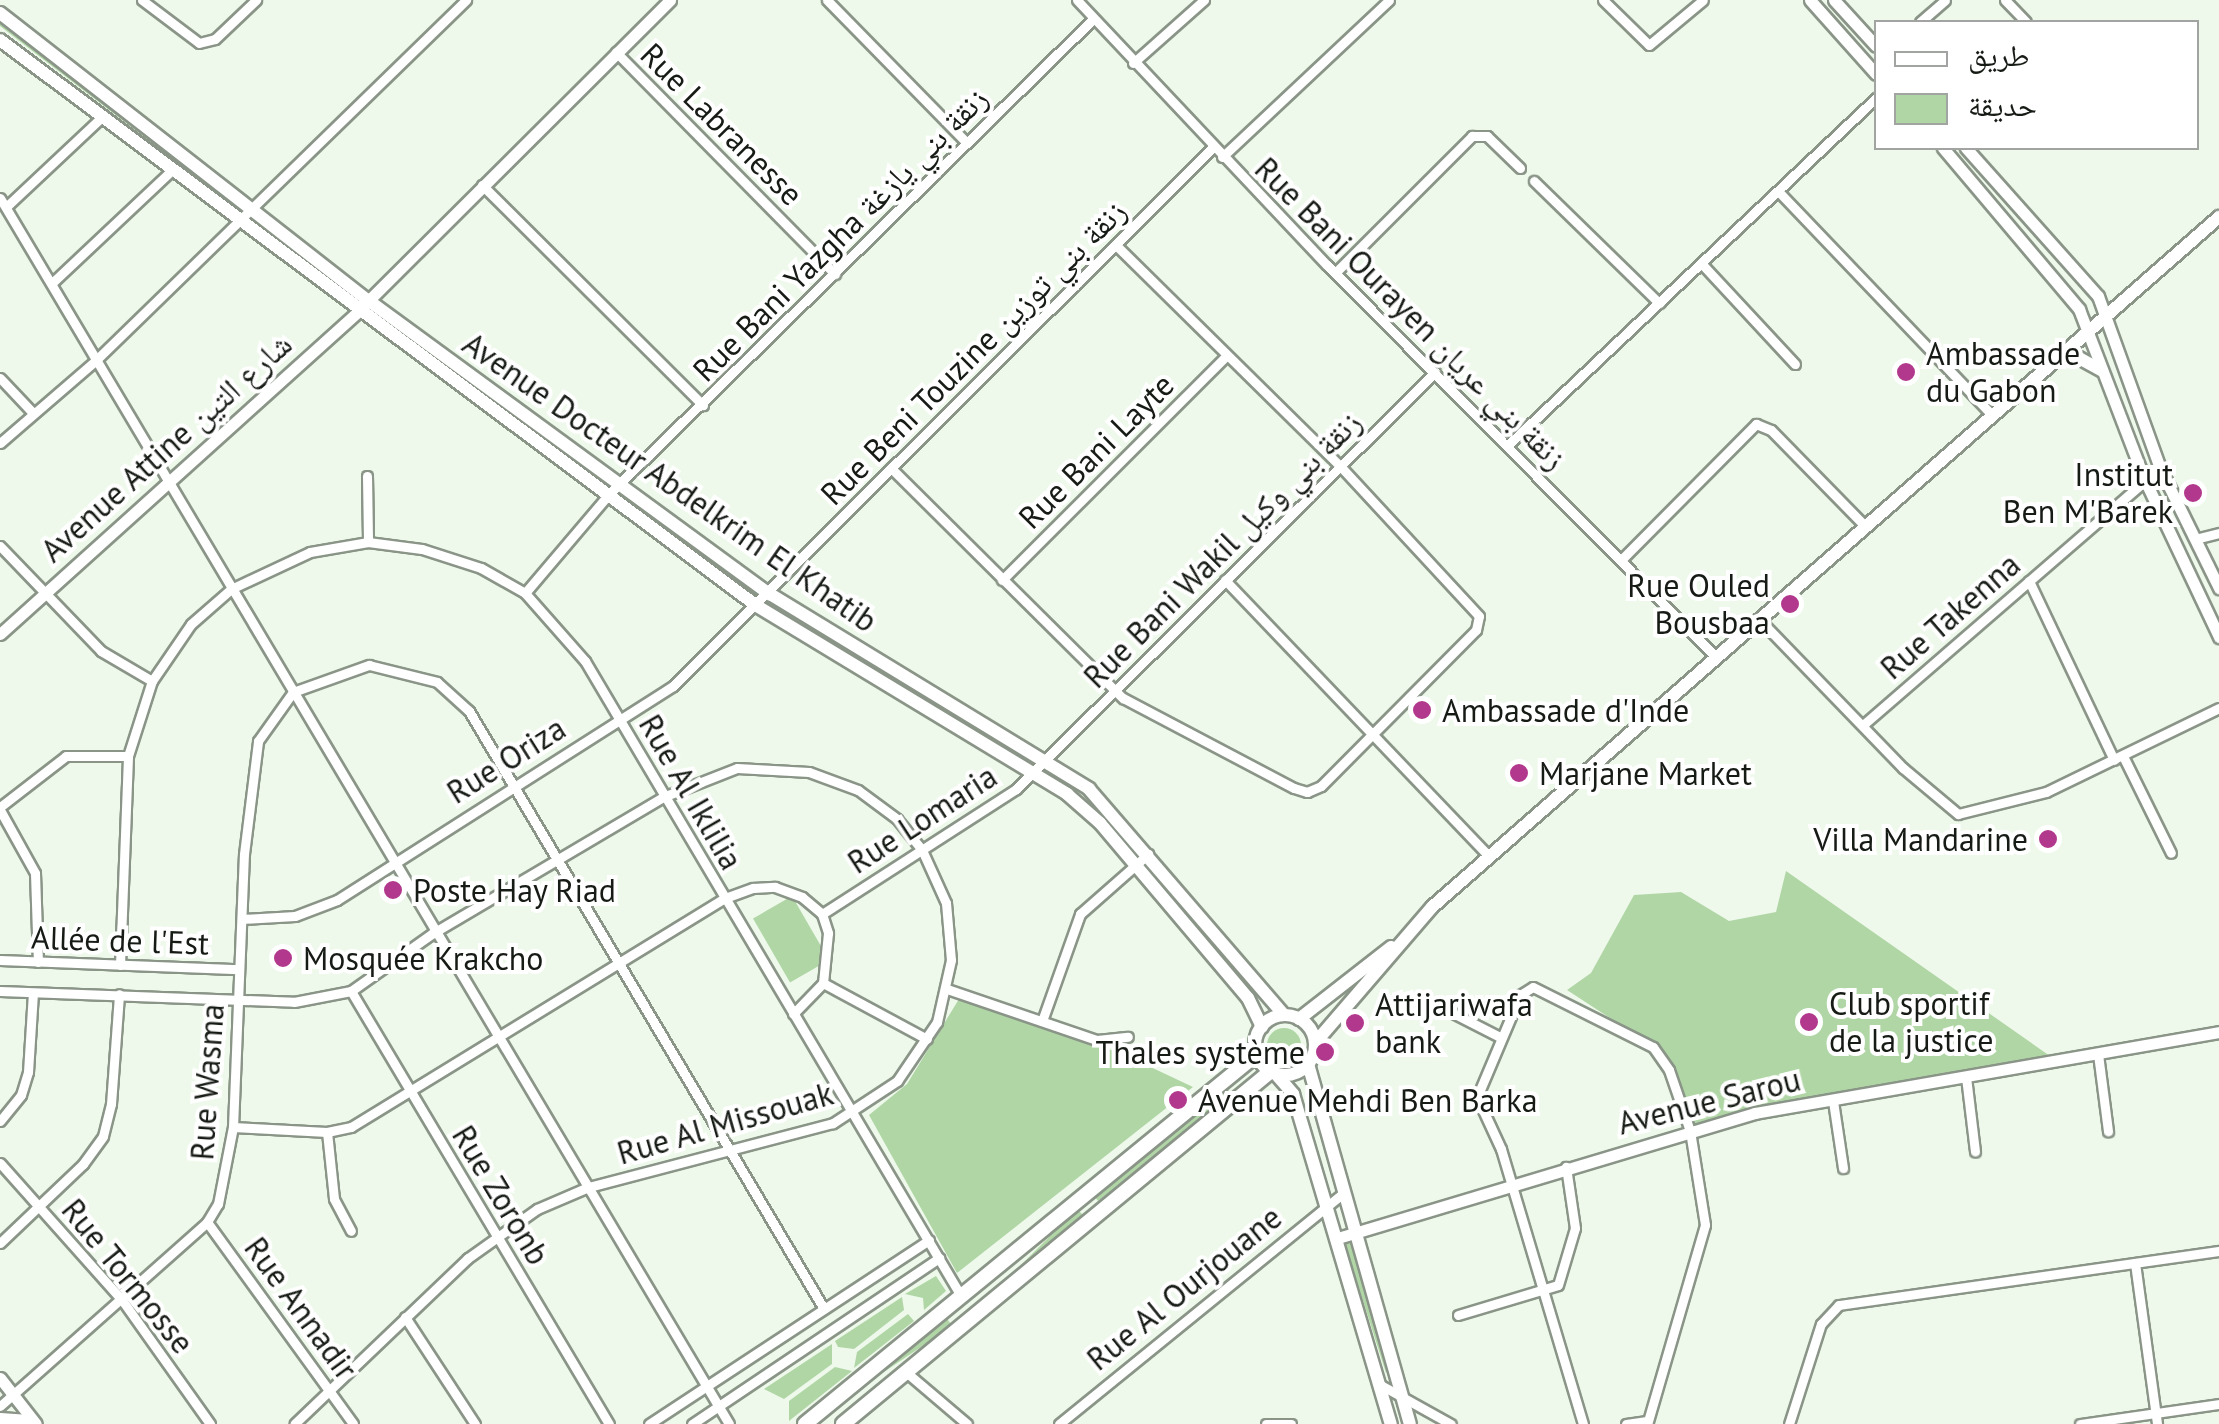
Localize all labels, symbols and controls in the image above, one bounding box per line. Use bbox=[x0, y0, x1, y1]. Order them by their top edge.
legend bbox=[1874, 20, 2199, 150]
street label: Rue Labranesse bbox=[633, 35, 811, 213]
text: طريق bbox=[1968, 35, 2029, 74]
street label: Rue Bani Yazgha زنقة بني يازغة bbox=[684, 78, 996, 390]
text: حديقة bbox=[1968, 85, 2037, 124]
street label: Rue Bani Ourayen زنقة بني عريان bbox=[1247, 149, 1575, 477]
street label: Rue Beni Touzine زنقة بني توزين bbox=[812, 191, 1134, 513]
street label: Avenue Attine شارع التين bbox=[32, 324, 300, 570]
street label: Avenue Docteur Abdelkrim El Khatib bbox=[455, 324, 885, 640]
place label: Ambassade du Gabon bbox=[1926, 335, 2080, 410]
marker: Ambassade du Gabon bbox=[1895, 361, 1917, 383]
street label: Rue Bani Layte bbox=[1011, 366, 1181, 536]
street label: Rue Bani Wakil زنقة بني وكيل bbox=[1075, 402, 1369, 696]
place label: Institut Ben M'Barek bbox=[2003, 456, 2173, 531]
marker: Institut Ben M'Barek bbox=[2182, 482, 2204, 504]
street label: Rue Takenna bbox=[1872, 545, 2028, 687]
place label: Rue Ouled Bousbaa bbox=[1627, 567, 1770, 642]
marker: Rue Ouled Bousbaa bbox=[1779, 593, 1801, 615]
place label: Ambassade d'Inde bbox=[1442, 691, 1689, 729]
marker: Ambassade d'Inde bbox=[1411, 699, 1433, 721]
street label: Rue Al Iklilia bbox=[631, 707, 751, 877]
street label: Rue Oriza bbox=[440, 709, 572, 811]
place label: Marjane Market bbox=[1539, 754, 1752, 792]
street label: Rue Lomaria bbox=[840, 757, 1004, 881]
marker: Marjane Market bbox=[1508, 762, 1530, 784]
place label: Villa Mandarine bbox=[1813, 820, 2028, 858]
marker: Villa Mandarine bbox=[2037, 828, 2059, 850]
place label: Poste Hay Riad bbox=[413, 871, 617, 909]
marker: Poste Hay Riad bbox=[382, 879, 404, 901]
street label: Allée de l'Est bbox=[30, 918, 210, 962]
place label: Mosquée Krakcho bbox=[303, 939, 543, 977]
marker: Mosquée Krakcho bbox=[272, 947, 294, 969]
place label: Club sportif de la justice bbox=[1829, 985, 1993, 1060]
place label: Attijariwafa bank bbox=[1375, 986, 1533, 1061]
street label: Rue Wasma bbox=[182, 1002, 232, 1162]
marker: Club sportif de la justice bbox=[1798, 1011, 1820, 1033]
marker: Attijariwafa bank bbox=[1344, 1012, 1366, 1034]
place label: Thales système bbox=[1095, 1033, 1305, 1071]
marker: Thales système bbox=[1314, 1041, 1336, 1063]
street label: Avenue Sarou bbox=[1614, 1060, 1804, 1142]
street label: Rue Al Missouak bbox=[612, 1074, 838, 1172]
place label: Avenue Mehdi Ben Barka bbox=[1198, 1081, 1538, 1119]
marker: Avenue Mehdi Ben Barka bbox=[1167, 1089, 1189, 1111]
street label: Rue Zoronb bbox=[444, 1118, 558, 1272]
street label: Rue Tormosse bbox=[54, 1191, 202, 1361]
street label: Rue Al Ourjouane bbox=[1079, 1198, 1289, 1378]
street label: Rue Annadir bbox=[236, 1229, 366, 1387]

